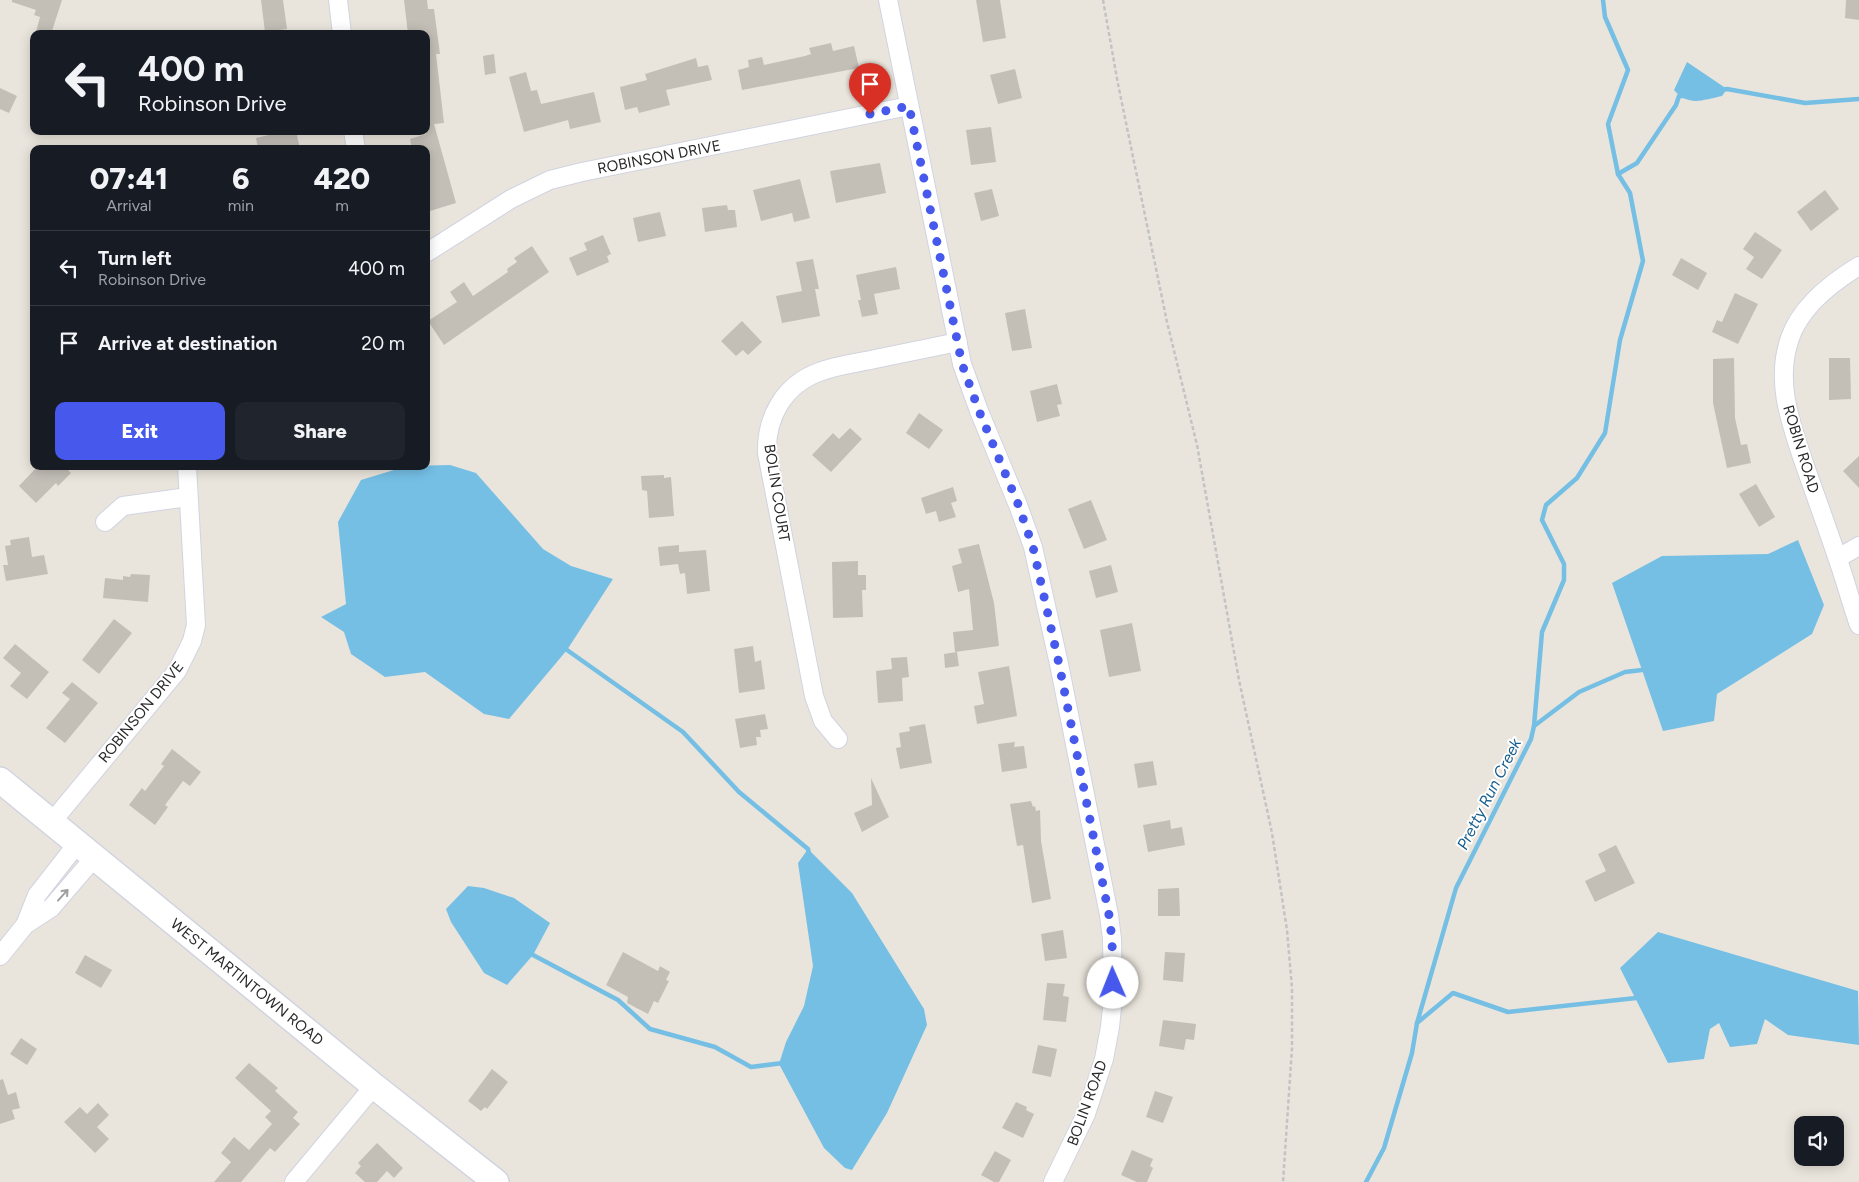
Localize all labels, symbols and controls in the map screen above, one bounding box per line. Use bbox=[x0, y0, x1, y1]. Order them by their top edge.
text: 400 m bbox=[138, 48, 244, 90]
icon: left bbox=[55, 50, 120, 115]
pin bbox=[849, 63, 891, 114]
icon: arrive bbox=[856, 70, 884, 98]
text: Robinson Drive bbox=[138, 90, 286, 117]
street label: ROBINSON DRIVE bbox=[596, 136, 722, 178]
text: 07:41 bbox=[90, 160, 168, 197]
text: 6 bbox=[232, 160, 250, 197]
text: 420 bbox=[314, 160, 370, 197]
text: Arrival bbox=[106, 196, 151, 215]
text: min bbox=[228, 196, 254, 215]
text: m bbox=[335, 196, 349, 215]
text: Turn left bbox=[98, 247, 172, 270]
icon: left bbox=[55, 254, 83, 282]
text: 400 m bbox=[348, 257, 405, 280]
text: Robinson Drive bbox=[98, 270, 206, 289]
icon: arrive bbox=[55, 329, 83, 357]
text: Arrive at destination bbox=[98, 332, 277, 355]
text: 20 m bbox=[361, 332, 405, 355]
button: Exit bbox=[55, 402, 225, 460]
button: Share bbox=[235, 402, 405, 460]
street label: ROBIN ROAD bbox=[1779, 403, 1823, 495]
street label: BOLIN COURT bbox=[760, 443, 794, 544]
street label: ROBINSON DRIVE bbox=[95, 658, 187, 766]
water label: Pretty Run Creek bbox=[1453, 734, 1526, 853]
one-way arrow bbox=[57, 889, 69, 902]
street label: WEST MARTINTOWN ROAD bbox=[167, 915, 327, 1049]
position arrow bbox=[1086, 956, 1138, 1008]
street label: BOLIN ROAD bbox=[1063, 1058, 1111, 1148]
map controls bbox=[1794, 1116, 1844, 1166]
button: sound bbox=[1794, 1116, 1844, 1166]

